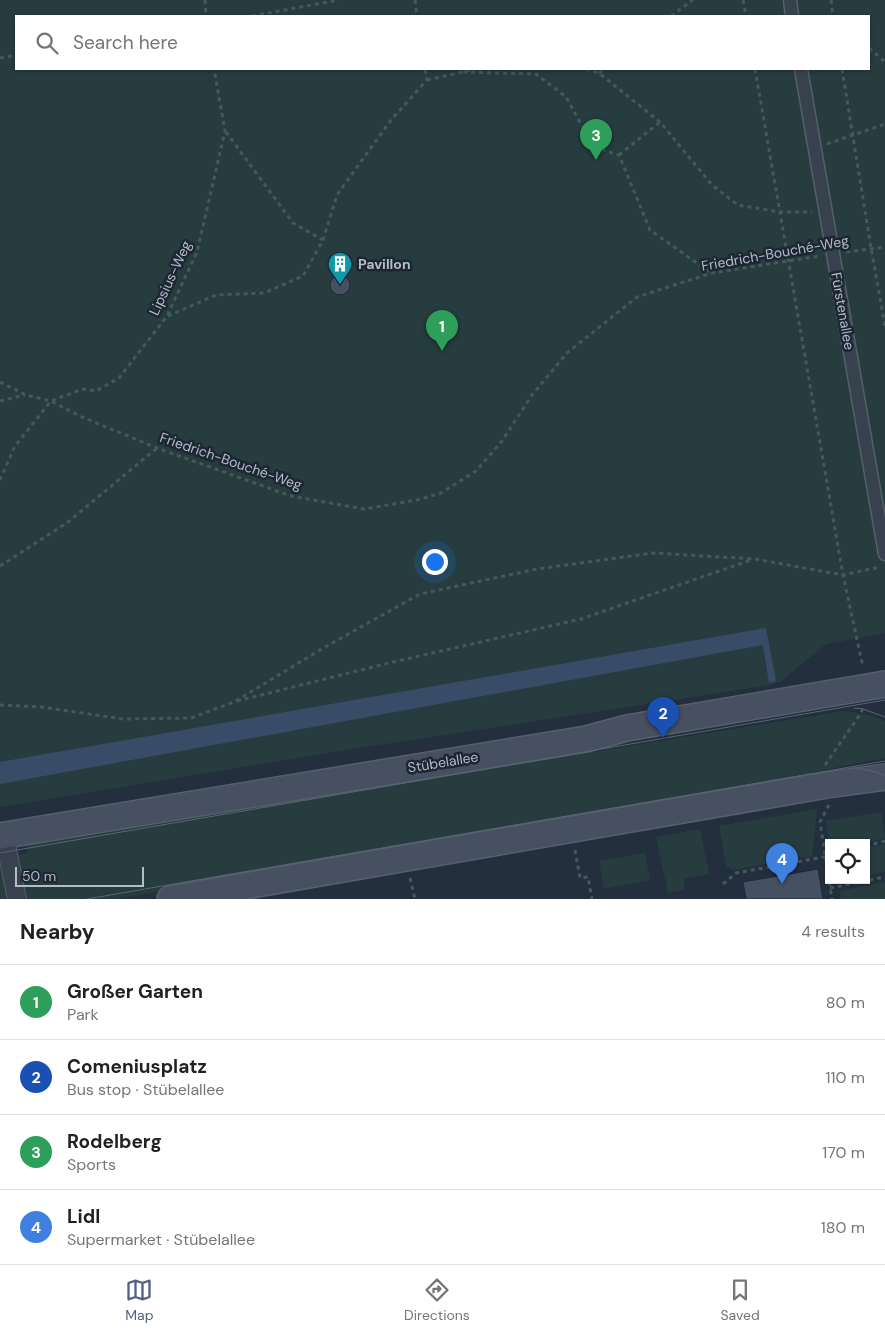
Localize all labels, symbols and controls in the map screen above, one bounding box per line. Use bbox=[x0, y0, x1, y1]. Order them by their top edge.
search box bbox=[15, 15, 870, 70]
icon: search bbox=[33, 29, 61, 57]
text: Search here bbox=[73, 30, 178, 55]
pin: 3 bbox=[580, 119, 612, 160]
street label: Friedrich-Bouché-Weg bbox=[700, 231, 850, 275]
street label: Lipsius-Weg bbox=[145, 238, 195, 318]
building icon: Pavillon bbox=[327, 251, 353, 285]
place label: Pavillon bbox=[358, 255, 411, 273]
street label: Fürstenallee bbox=[827, 271, 859, 351]
pin: 1 bbox=[426, 310, 458, 351]
street label: Friedrich-Bouché-Weg bbox=[157, 428, 305, 494]
your location bbox=[422, 549, 448, 575]
pin: 2 bbox=[647, 697, 679, 738]
street label: Stübelallee bbox=[406, 748, 480, 776]
map controls bbox=[825, 839, 870, 884]
button: locate bbox=[825, 839, 870, 884]
pin: 4 bbox=[766, 843, 798, 884]
scale bar bbox=[15, 864, 144, 887]
text: 50 m bbox=[22, 867, 56, 885]
text: Nearby bbox=[20, 918, 94, 946]
text: 4 results bbox=[801, 921, 865, 942]
text: Großer Garten bbox=[67, 979, 203, 1004]
text: 1 bbox=[33, 992, 39, 1013]
text: 80 m bbox=[826, 992, 865, 1013]
text: Park bbox=[67, 1004, 99, 1025]
text: Comeniusplatz bbox=[67, 1054, 207, 1079]
text: 2 bbox=[31, 1067, 41, 1088]
text: 110 m bbox=[826, 1067, 865, 1088]
text: Bus stop · Stübelallee bbox=[67, 1079, 224, 1100]
text: Rodelberg bbox=[67, 1129, 162, 1154]
text: 3 bbox=[31, 1142, 41, 1163]
text: 170 m bbox=[822, 1142, 865, 1163]
text: Sports bbox=[67, 1154, 116, 1175]
text: Lidl bbox=[67, 1204, 100, 1229]
text: 4 bbox=[31, 1217, 41, 1238]
text: 180 m bbox=[821, 1217, 865, 1238]
text: Supermarket · Stübelallee bbox=[67, 1229, 255, 1250]
tab: Map bbox=[125, 1276, 153, 1324]
tab: Directions bbox=[404, 1276, 470, 1324]
tab: Saved bbox=[720, 1276, 760, 1324]

